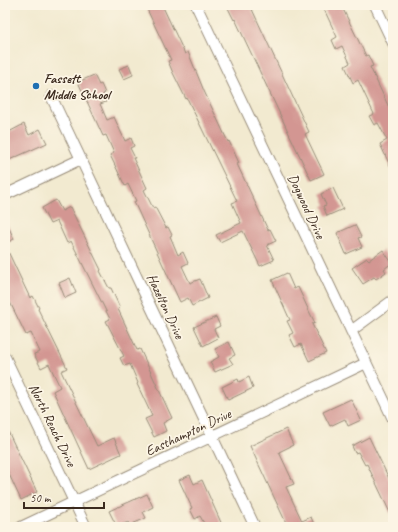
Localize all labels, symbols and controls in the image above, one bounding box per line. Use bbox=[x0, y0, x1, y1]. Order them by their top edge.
place label: Fassett Middle School bbox=[44, 70, 112, 103]
marker: Fassett Middle School bbox=[31, 81, 41, 91]
street label: Dogwood Drive bbox=[284, 171, 330, 243]
street label: Hazelton Drive bbox=[143, 271, 189, 343]
street label: North Reach Drive bbox=[25, 381, 81, 471]
street label: Easthampton Drive bbox=[143, 405, 235, 460]
scale bar bbox=[24, 484, 104, 510]
text: 50 m bbox=[30, 490, 52, 506]

